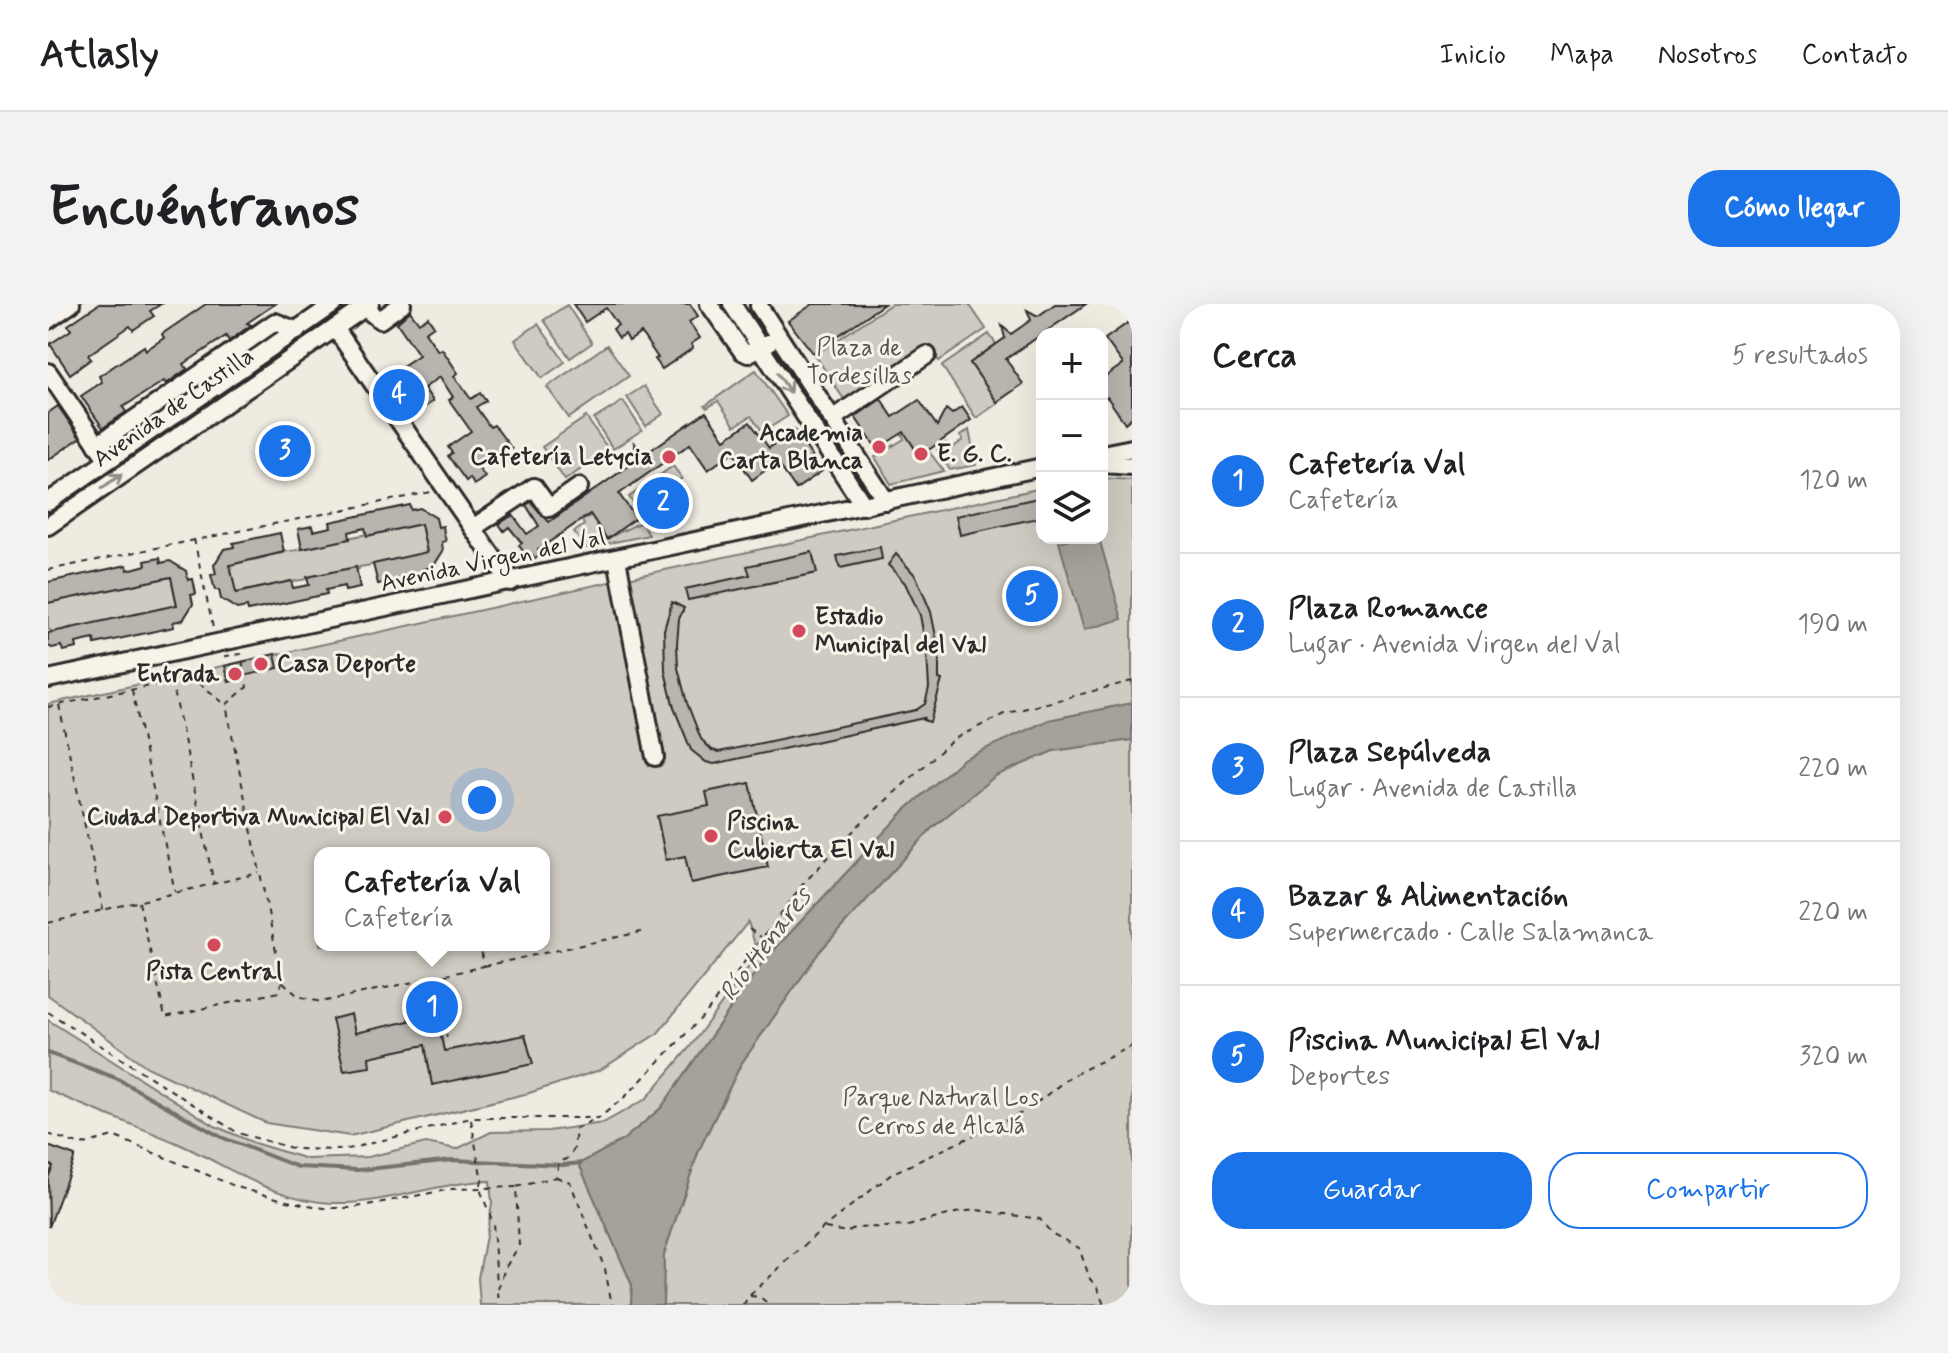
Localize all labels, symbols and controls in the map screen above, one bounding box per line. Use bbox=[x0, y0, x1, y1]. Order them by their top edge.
text: Atlasly bbox=[40, 31, 159, 80]
text: Inicio bbox=[1439, 37, 1506, 74]
text: Mapa bbox=[1550, 37, 1614, 74]
text: Nosotros bbox=[1658, 37, 1757, 74]
text: Contacto bbox=[1801, 37, 1908, 74]
button: Cómo llegar bbox=[1688, 170, 1900, 247]
text: Encuéntranos bbox=[48, 172, 359, 245]
map controls bbox=[1036, 328, 1108, 544]
button: + bbox=[1036, 328, 1108, 400]
park label: Plaza de Tordesillas bbox=[806, 333, 912, 392]
text: Cerca bbox=[1212, 334, 1297, 379]
text: 5 resultados bbox=[1732, 339, 1868, 373]
street label: Avenida de Castilla bbox=[87, 341, 261, 475]
pin: 4 bbox=[373, 365, 425, 425]
one-way arrow bbox=[776, 371, 792, 394]
button: − bbox=[1036, 400, 1108, 472]
place label: Academia Carta Blanca bbox=[719, 418, 863, 477]
pin: 3 bbox=[259, 421, 311, 481]
marker: Academia Carta Blanca bbox=[870, 438, 888, 456]
place label: E. G. C. bbox=[937, 439, 1012, 470]
place label: Cafetería Letycia bbox=[470, 442, 653, 473]
marker: E. G. C. bbox=[912, 445, 930, 463]
text: Cafetería Val bbox=[1288, 445, 1465, 484]
marker: Cafetería Letycia bbox=[660, 448, 678, 466]
text: 1 bbox=[1232, 464, 1244, 498]
text: 120 m bbox=[1799, 464, 1868, 498]
button: layers bbox=[1036, 472, 1108, 544]
one-way arrow bbox=[100, 473, 122, 489]
pin: 2 bbox=[637, 473, 689, 533]
text: Cafetería bbox=[1288, 484, 1399, 518]
street label: Avenida Virgen del Val bbox=[378, 522, 609, 602]
pin: 5 bbox=[1006, 566, 1058, 626]
text: Plaza Romance bbox=[1288, 589, 1488, 628]
place label: Estadio Municipal del Val bbox=[815, 602, 986, 661]
text: 2 bbox=[1232, 608, 1244, 642]
text: 190 m bbox=[1798, 608, 1868, 642]
marker: Estadio Municipal del Val bbox=[790, 622, 808, 640]
text: Lugar · Avenida Virgen del Val bbox=[1288, 628, 1620, 662]
place label: Casa Deporte bbox=[277, 649, 416, 680]
marker: Casa Deporte bbox=[252, 655, 270, 673]
place label: Entrada bbox=[136, 659, 220, 690]
marker: Entrada bbox=[226, 665, 244, 683]
text: Plaza Sepúlveda bbox=[1288, 733, 1491, 772]
text: 3 bbox=[1232, 752, 1244, 786]
text: 220 m bbox=[1798, 752, 1868, 786]
text: Lugar · Avenida de Castilla bbox=[1288, 772, 1577, 806]
your location bbox=[462, 780, 502, 820]
place label: Ciudad Deportiva Municipal El Val bbox=[87, 802, 429, 833]
place label: Piscina Cubierta El Val bbox=[727, 807, 894, 866]
marker: Ciudad Deportiva Municipal El Val bbox=[436, 808, 454, 826]
marker: Piscina Cubierta El Val bbox=[702, 827, 720, 845]
popup bbox=[314, 847, 550, 951]
text: Cafetería Val bbox=[343, 863, 521, 902]
text: Bazar & Alimentación bbox=[1288, 877, 1568, 916]
water label: Río Henares bbox=[712, 879, 821, 1008]
text: 4 bbox=[1230, 896, 1246, 930]
text: 220 m bbox=[1798, 896, 1868, 930]
text: Cafetería bbox=[343, 902, 454, 936]
text: Supermercado · Calle Salamanca bbox=[1288, 916, 1653, 950]
marker: Pista Central bbox=[205, 936, 223, 954]
place label: Pista Central bbox=[146, 957, 282, 988]
pin: 1 bbox=[406, 977, 458, 1037]
text: Piscina Municipal El Val bbox=[1288, 1021, 1599, 1060]
text: 5 bbox=[1230, 1040, 1246, 1074]
text: 320 m bbox=[1799, 1040, 1868, 1074]
text: Deportes bbox=[1288, 1060, 1390, 1094]
park label: Parque Natural Los Cerros de Alcalá bbox=[843, 1083, 1040, 1142]
button: Guardar bbox=[1212, 1152, 1532, 1229]
button: Compartir bbox=[1548, 1152, 1868, 1229]

